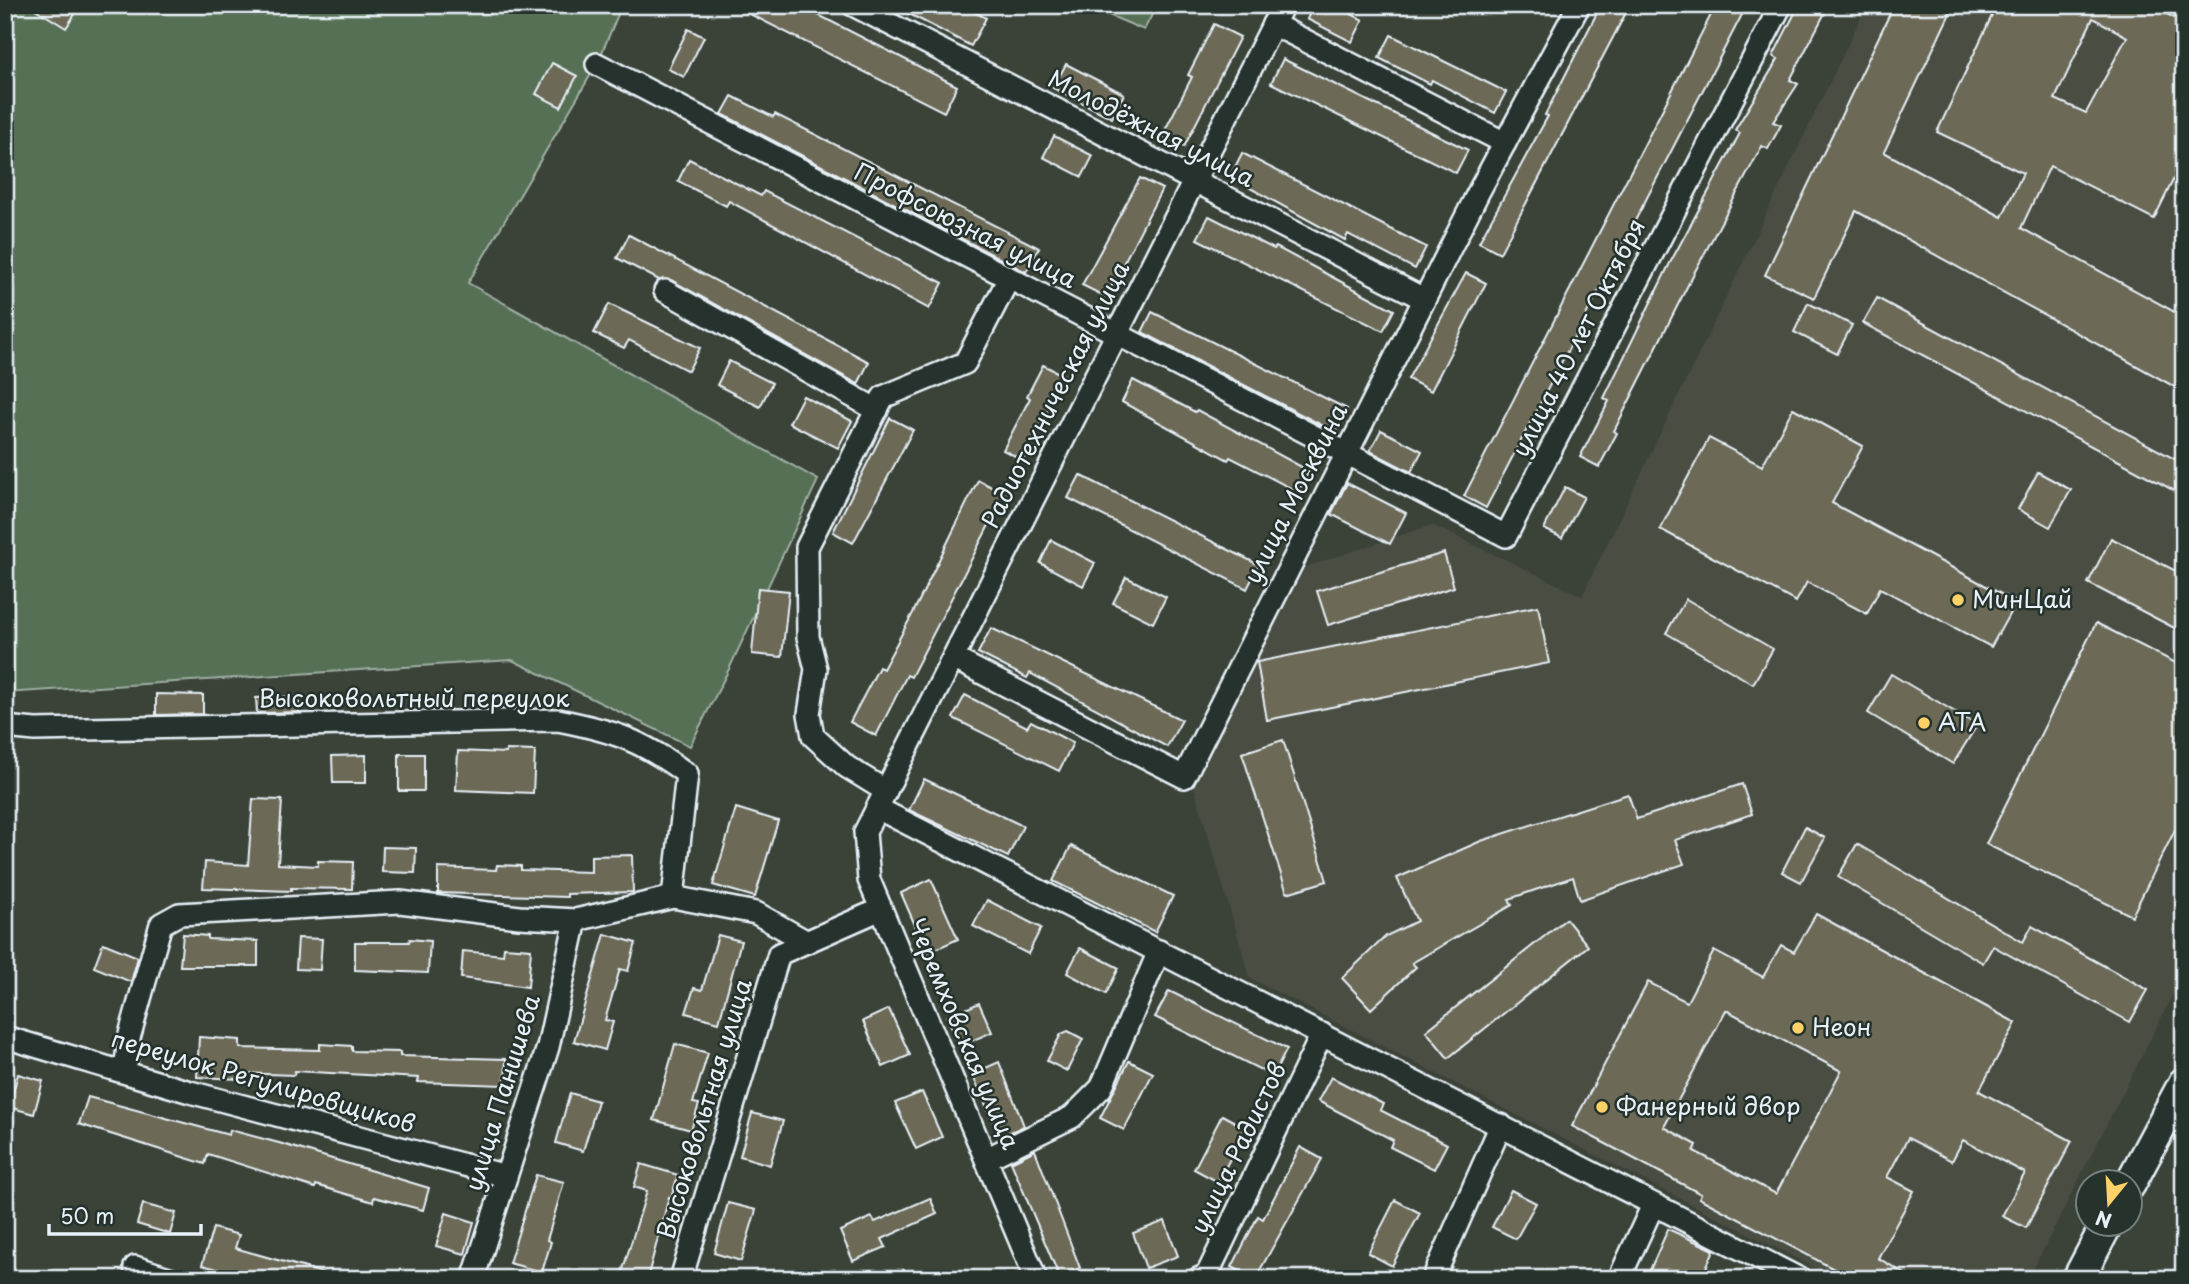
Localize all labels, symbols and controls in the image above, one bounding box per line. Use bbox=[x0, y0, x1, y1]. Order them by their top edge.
street label: Молодёжная улица bbox=[1042, 60, 1261, 195]
street label: Профсоюзная улица bbox=[848, 153, 1083, 296]
street label: улица 40 лет Октября bbox=[1501, 212, 1653, 463]
street label: Радиотехническая улица bbox=[971, 254, 1137, 534]
street label: улица Москвина bbox=[1233, 397, 1355, 589]
place label: МинЦай bbox=[1972, 580, 2072, 616]
marker: МинЦай bbox=[1950, 592, 1966, 608]
street label: Высоковольтный переулок bbox=[258, 679, 570, 715]
place label: АТА bbox=[1938, 703, 1986, 739]
marker: АТА bbox=[1916, 715, 1932, 731]
street label: Черемховская улица bbox=[900, 912, 1030, 1154]
street label: Высоковольтная улица bbox=[646, 974, 760, 1243]
street label: улица Панишева bbox=[454, 990, 548, 1195]
place label: Неон bbox=[1812, 1008, 1872, 1044]
street label: переулок Регулировщиков bbox=[107, 1019, 420, 1141]
marker: Неон bbox=[1790, 1020, 1806, 1036]
street label: улица Радистов bbox=[1180, 1055, 1294, 1239]
place label: Фанерный двор bbox=[1616, 1087, 1801, 1123]
marker: Фанерный двор bbox=[1594, 1099, 1610, 1115]
north arrow bbox=[2074, 1168, 2144, 1238]
scale bar bbox=[49, 1193, 201, 1237]
text: 50 m bbox=[60, 1199, 114, 1231]
text: N bbox=[2092, 1204, 2115, 1236]

